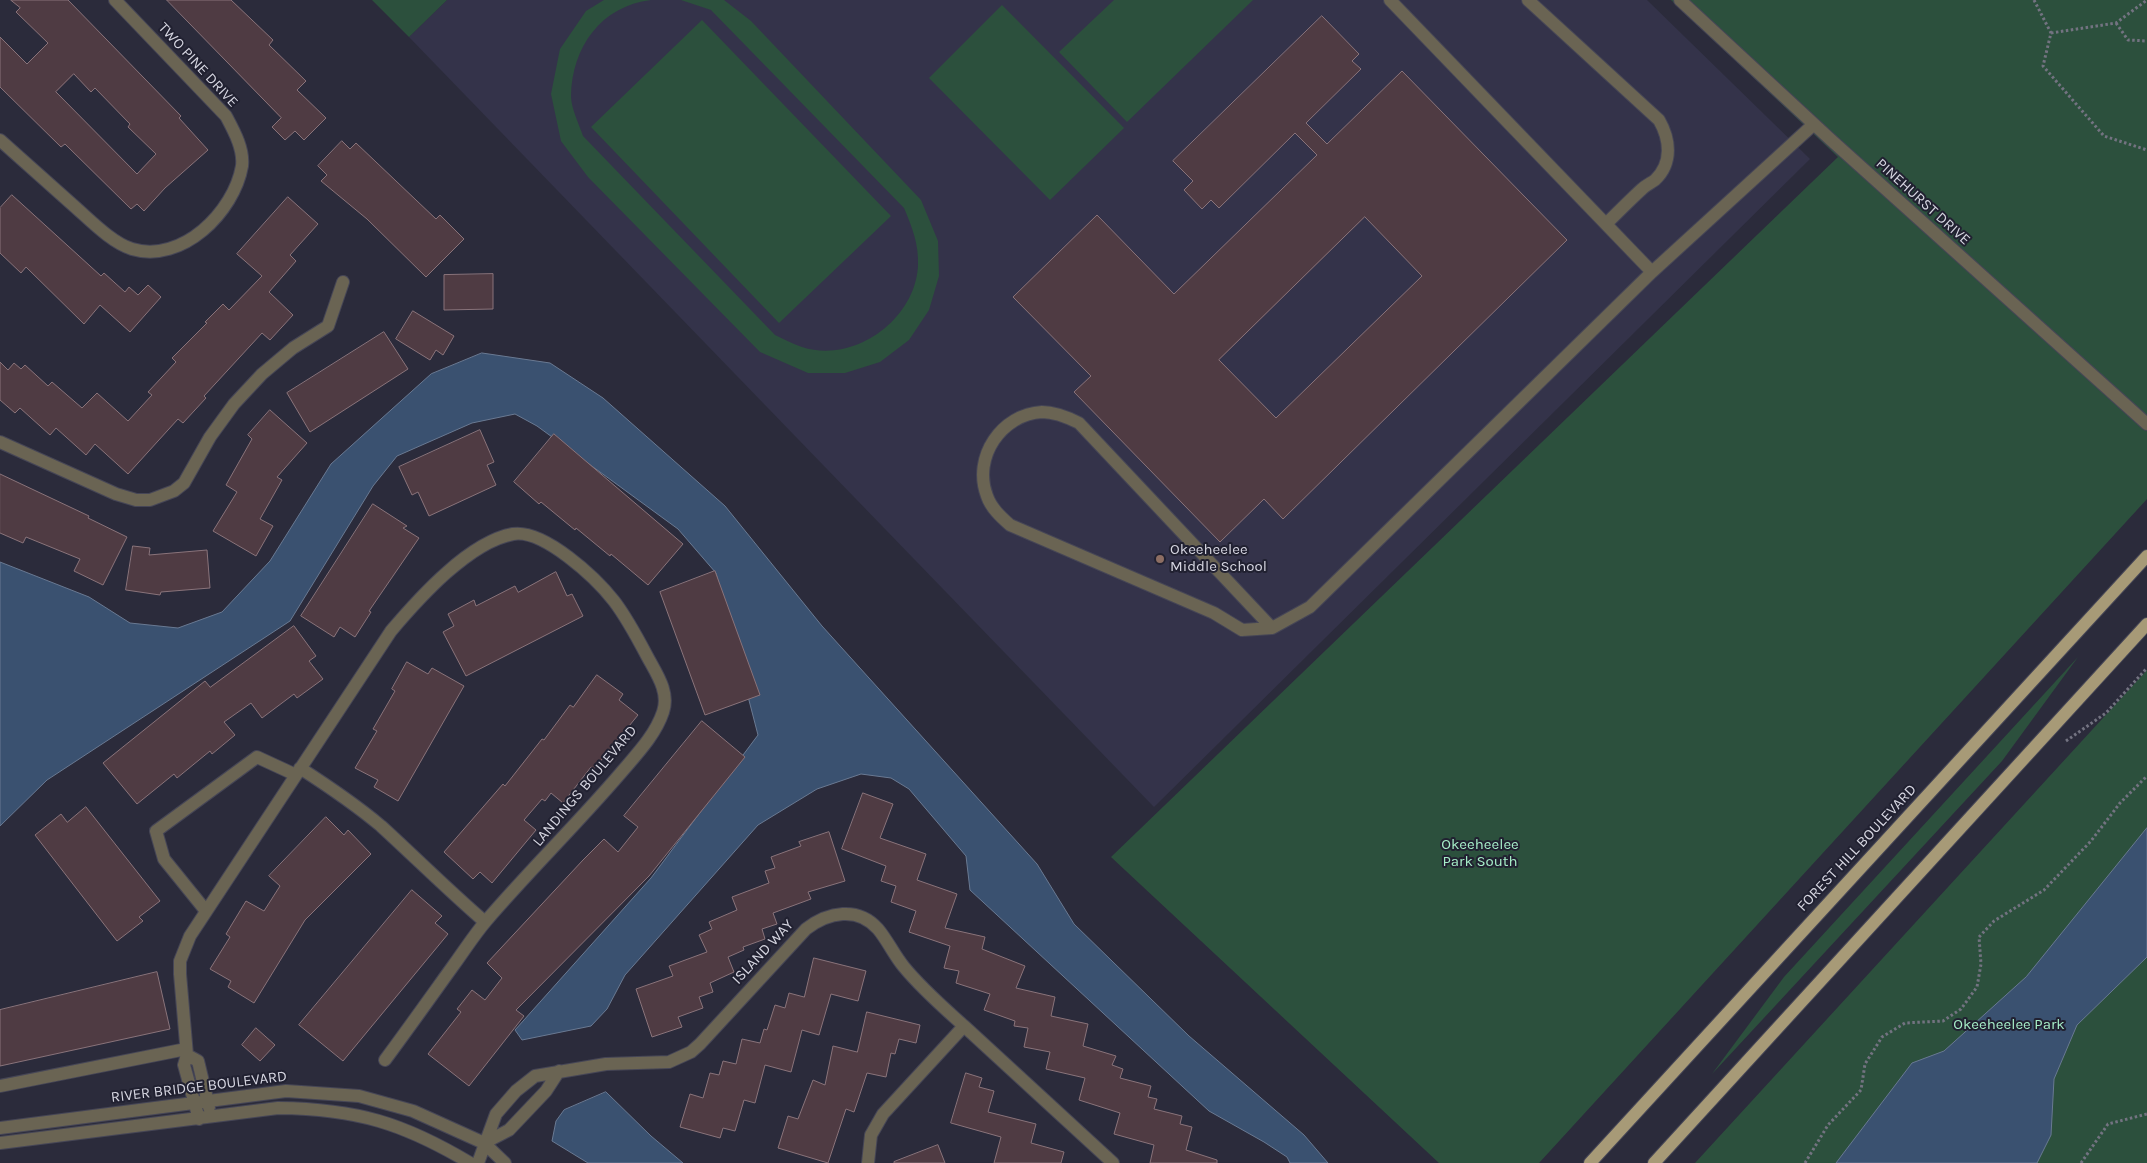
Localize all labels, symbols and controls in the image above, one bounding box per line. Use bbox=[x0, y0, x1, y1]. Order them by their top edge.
street label: TWO PINE DRIVE bbox=[154, 19, 242, 111]
street label: PINEHURST DRIVE bbox=[1872, 155, 1974, 249]
place label: Okeeheelee Middle School bbox=[1170, 541, 1267, 576]
marker: Okeeheelee Middle School bbox=[1154, 553, 1166, 565]
street label: LANDINGS BOULEVARD bbox=[529, 722, 641, 850]
street label: FOREST HILL BOULEVARD bbox=[1793, 781, 1921, 915]
park label: Okeeheelee Park South bbox=[1441, 836, 1519, 871]
street label: ISLAND WAY bbox=[728, 916, 798, 988]
park label: Okeeheelee Park bbox=[1953, 1016, 2065, 1034]
street label: RIVER BRIDGE BOULEVARD bbox=[110, 1067, 288, 1107]

